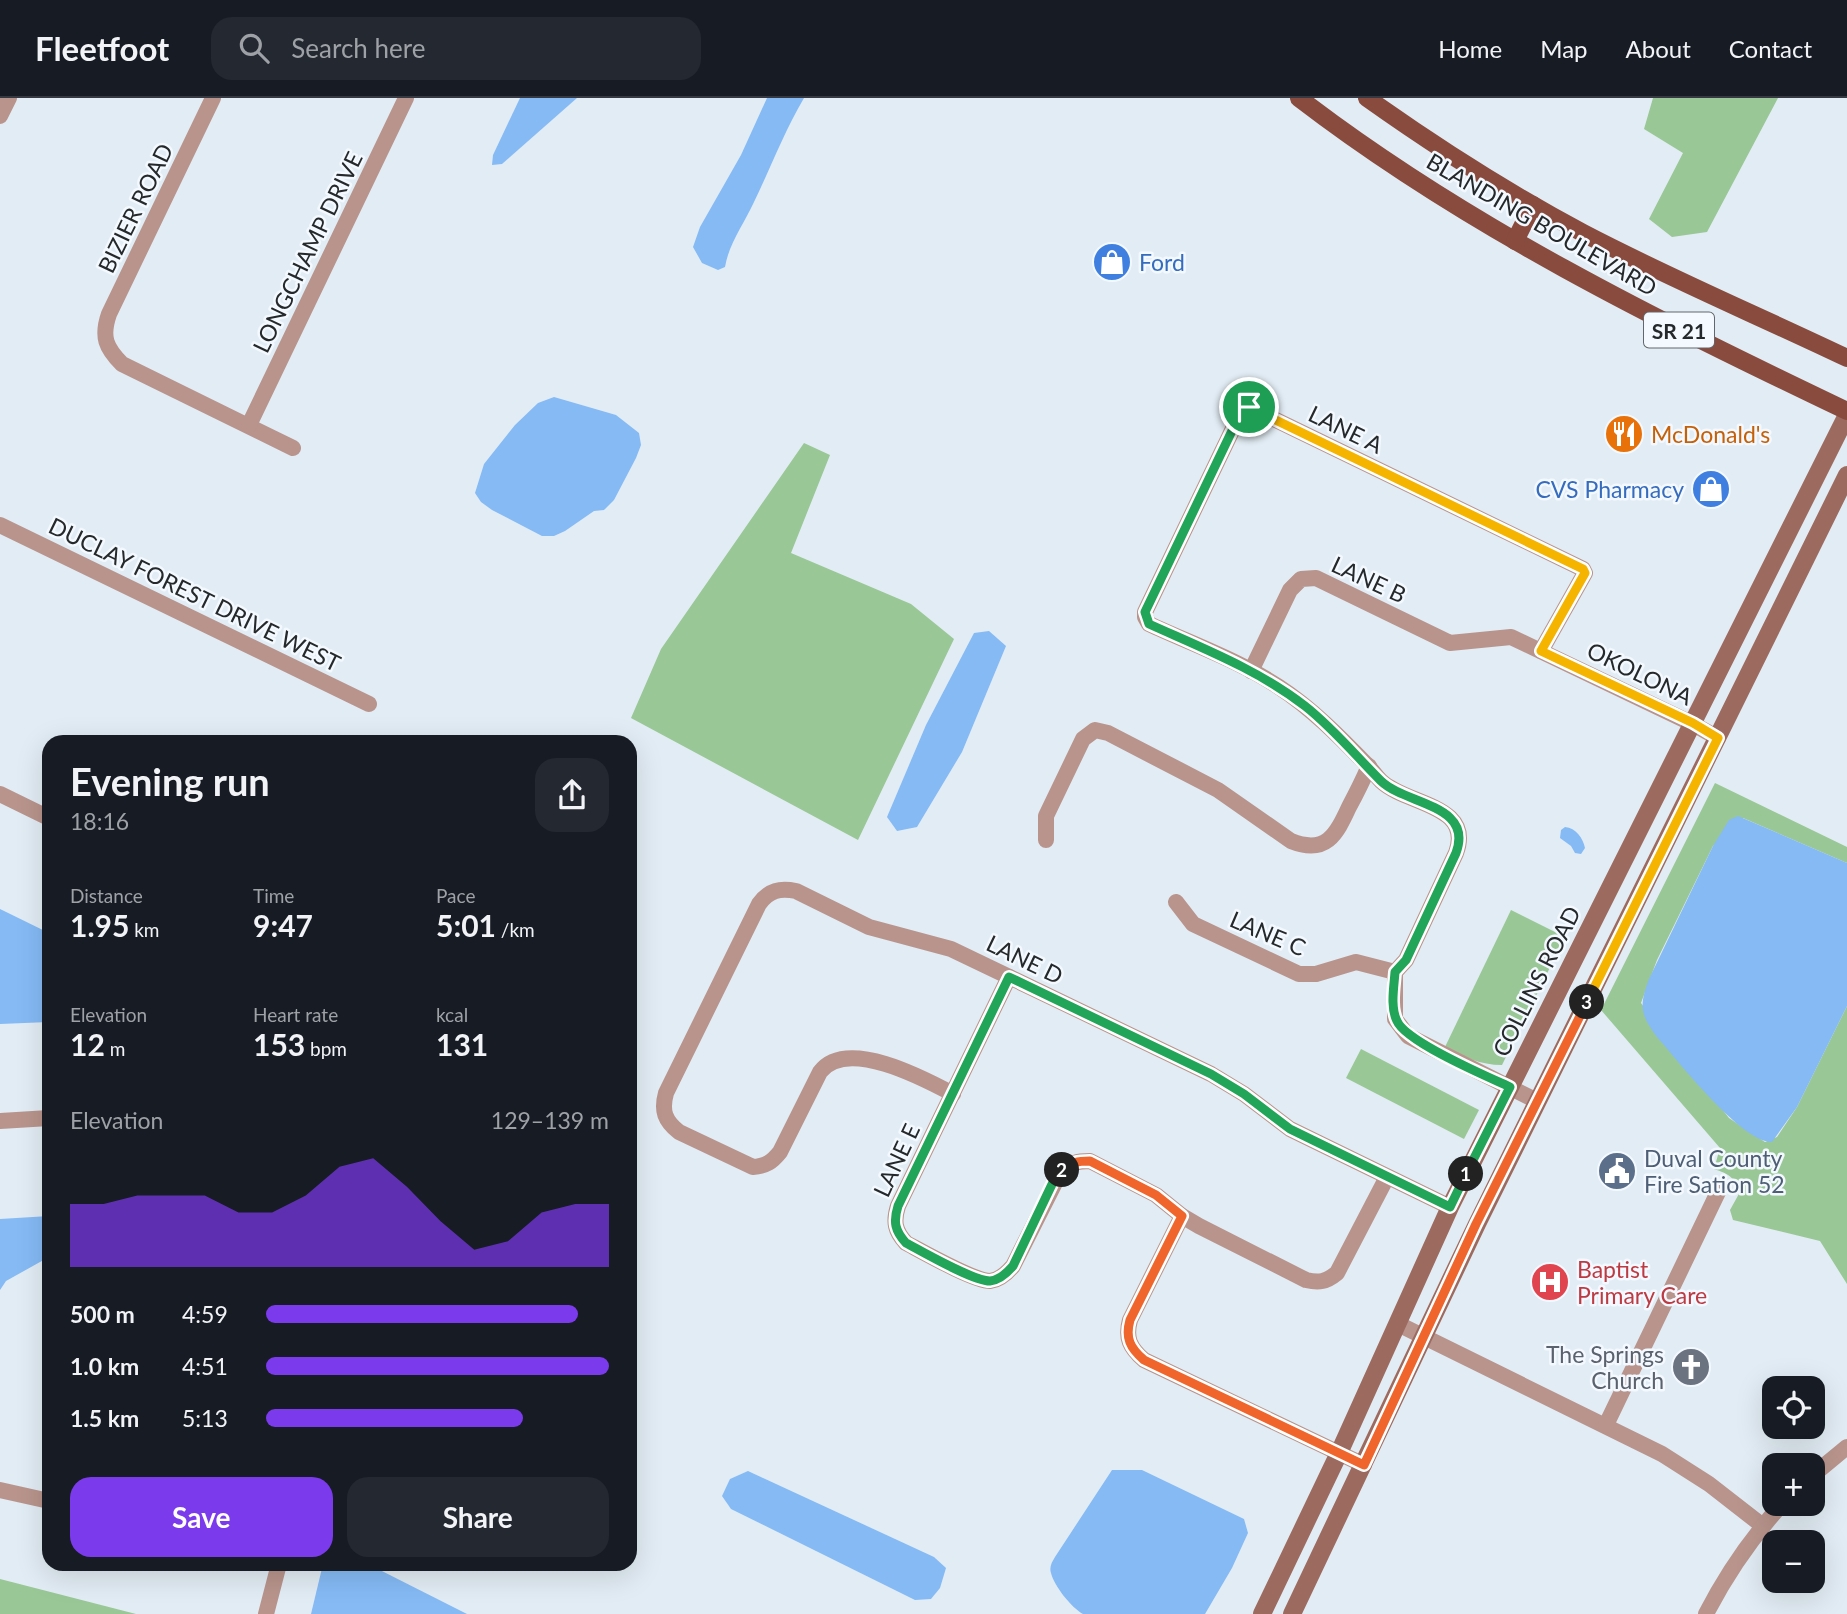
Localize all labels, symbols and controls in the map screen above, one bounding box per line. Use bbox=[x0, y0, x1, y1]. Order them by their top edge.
search box bbox=[211, 17, 701, 80]
text: Fleetfoot bbox=[35, 28, 169, 68]
icon: search bbox=[235, 29, 273, 67]
text: Search here bbox=[291, 32, 425, 64]
text: Home bbox=[1438, 34, 1502, 63]
text: Map bbox=[1540, 34, 1588, 63]
text: About bbox=[1626, 34, 1691, 63]
text: Contact bbox=[1729, 34, 1812, 63]
street label: BIZIER ROAD bbox=[92, 139, 178, 277]
street label: LONGCHAMP DRIVE bbox=[246, 147, 368, 357]
street label: BLANDING BOULEVARD bbox=[1422, 147, 1662, 301]
shop icon: Ford bbox=[1091, 241, 1133, 283]
place label: Ford bbox=[1139, 248, 1185, 276]
road number: SR 21 bbox=[1644, 313, 1714, 348]
pin bbox=[1219, 377, 1279, 437]
icon: arrive bbox=[1230, 388, 1268, 426]
street label: LANE A bbox=[1304, 399, 1388, 459]
restaurant icon: McDonald's bbox=[1603, 413, 1645, 455]
place label: McDonald's bbox=[1651, 420, 1770, 448]
shop icon: CVS Pharmacy bbox=[1690, 468, 1732, 510]
place label: CVS Pharmacy bbox=[1535, 475, 1684, 503]
street label: DUCLAY FOREST DRIVE WEST bbox=[45, 511, 346, 677]
street label: LANE B bbox=[1327, 550, 1411, 608]
street label: OKOLONA bbox=[1583, 636, 1698, 711]
text: Evening run bbox=[70, 758, 270, 804]
button: share bbox=[535, 758, 609, 832]
text: 18:16 bbox=[70, 807, 129, 835]
text: Distance bbox=[70, 884, 143, 907]
text: Time bbox=[253, 884, 294, 907]
text: Pace bbox=[436, 884, 475, 907]
street label: COLLINS ROAD bbox=[1486, 901, 1586, 1061]
street label: LANE C bbox=[1226, 905, 1310, 961]
text: 1.95 bbox=[70, 907, 129, 943]
text: 9:47 bbox=[253, 907, 313, 943]
text: 5:01 bbox=[436, 907, 496, 943]
text: km bbox=[129, 918, 159, 941]
text: /km bbox=[496, 918, 535, 941]
street label: LANE D bbox=[982, 929, 1068, 989]
pin: 3 bbox=[1570, 984, 1604, 1020]
text: 3 bbox=[1581, 990, 1592, 1013]
text: Elevation bbox=[70, 1003, 147, 1026]
text: Heart rate bbox=[253, 1003, 338, 1026]
text: kcal bbox=[436, 1003, 468, 1026]
text: 12 bbox=[70, 1026, 105, 1062]
text: 153 bbox=[253, 1026, 305, 1062]
text: 131 bbox=[436, 1026, 488, 1062]
text: m bbox=[105, 1037, 125, 1060]
text: bpm bbox=[305, 1037, 347, 1060]
text: Elevation bbox=[70, 1106, 163, 1134]
text: 129–139 m bbox=[491, 1106, 609, 1134]
street label: LANE E bbox=[867, 1119, 925, 1201]
place label: Duval County Fire Sation 52 bbox=[1644, 1144, 1785, 1198]
public building icon: Duval County Fire Sation 52 bbox=[1596, 1150, 1638, 1192]
pin: 2 bbox=[1044, 1152, 1080, 1188]
pin: 1 bbox=[1448, 1156, 1484, 1192]
text: 2 bbox=[1056, 1158, 1067, 1181]
text: 1 bbox=[1460, 1162, 1471, 1185]
place label: Baptist Primary Care bbox=[1577, 1255, 1707, 1309]
hospital icon: Baptist Primary Care bbox=[1529, 1261, 1571, 1303]
text: 500 m bbox=[70, 1300, 135, 1328]
text: 4:59 bbox=[182, 1300, 228, 1328]
place label: The Springs Church bbox=[1546, 1340, 1664, 1394]
church icon: The Springs Church bbox=[1670, 1346, 1712, 1388]
text: 1.0 km bbox=[70, 1352, 139, 1380]
text: 4:51 bbox=[182, 1352, 228, 1380]
map controls bbox=[1762, 1376, 1825, 1593]
button: locate bbox=[1762, 1376, 1825, 1439]
text: 1.5 km bbox=[70, 1404, 139, 1432]
text: 5:13 bbox=[182, 1404, 228, 1432]
button: + bbox=[1762, 1453, 1825, 1516]
button: Save bbox=[70, 1477, 333, 1557]
button: Share bbox=[347, 1477, 609, 1557]
button: − bbox=[1762, 1530, 1825, 1593]

